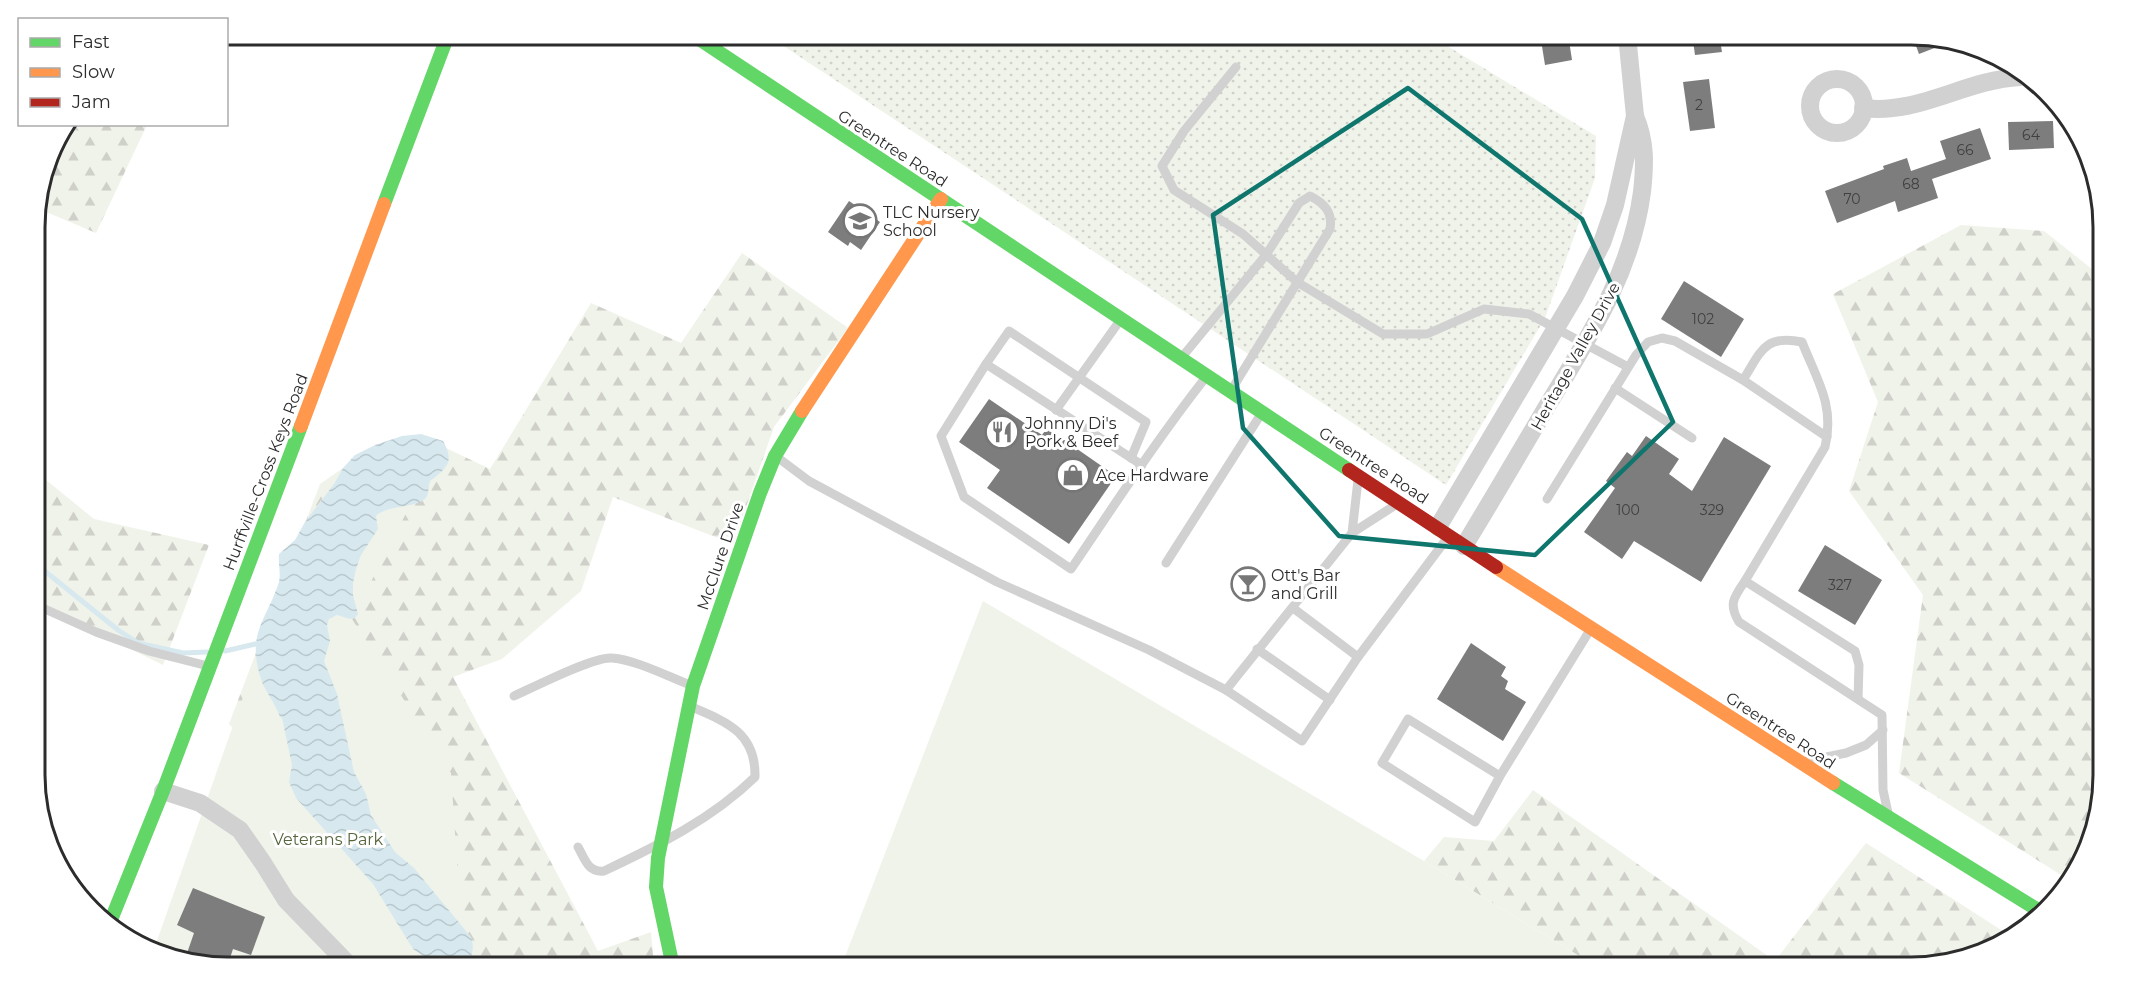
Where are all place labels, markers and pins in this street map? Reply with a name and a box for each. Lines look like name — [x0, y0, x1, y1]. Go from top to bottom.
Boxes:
school or university icon: TLC Nursery School — [842, 203, 878, 239]
place label: TLC Nursery School — [883, 203, 980, 240]
restaurant icon: Johnny Di's Pork & Beef — [984, 414, 1020, 450]
place label: Johnny Di's Pork & Beef — [1024, 414, 1119, 451]
shop icon: Ace Hardware — [1055, 457, 1091, 493]
place label: Ace Hardware — [1096, 466, 1209, 485]
bar icon: Ott's Bar and Grill — [1230, 566, 1266, 602]
place label: Ott's Bar and Grill — [1271, 566, 1340, 603]

